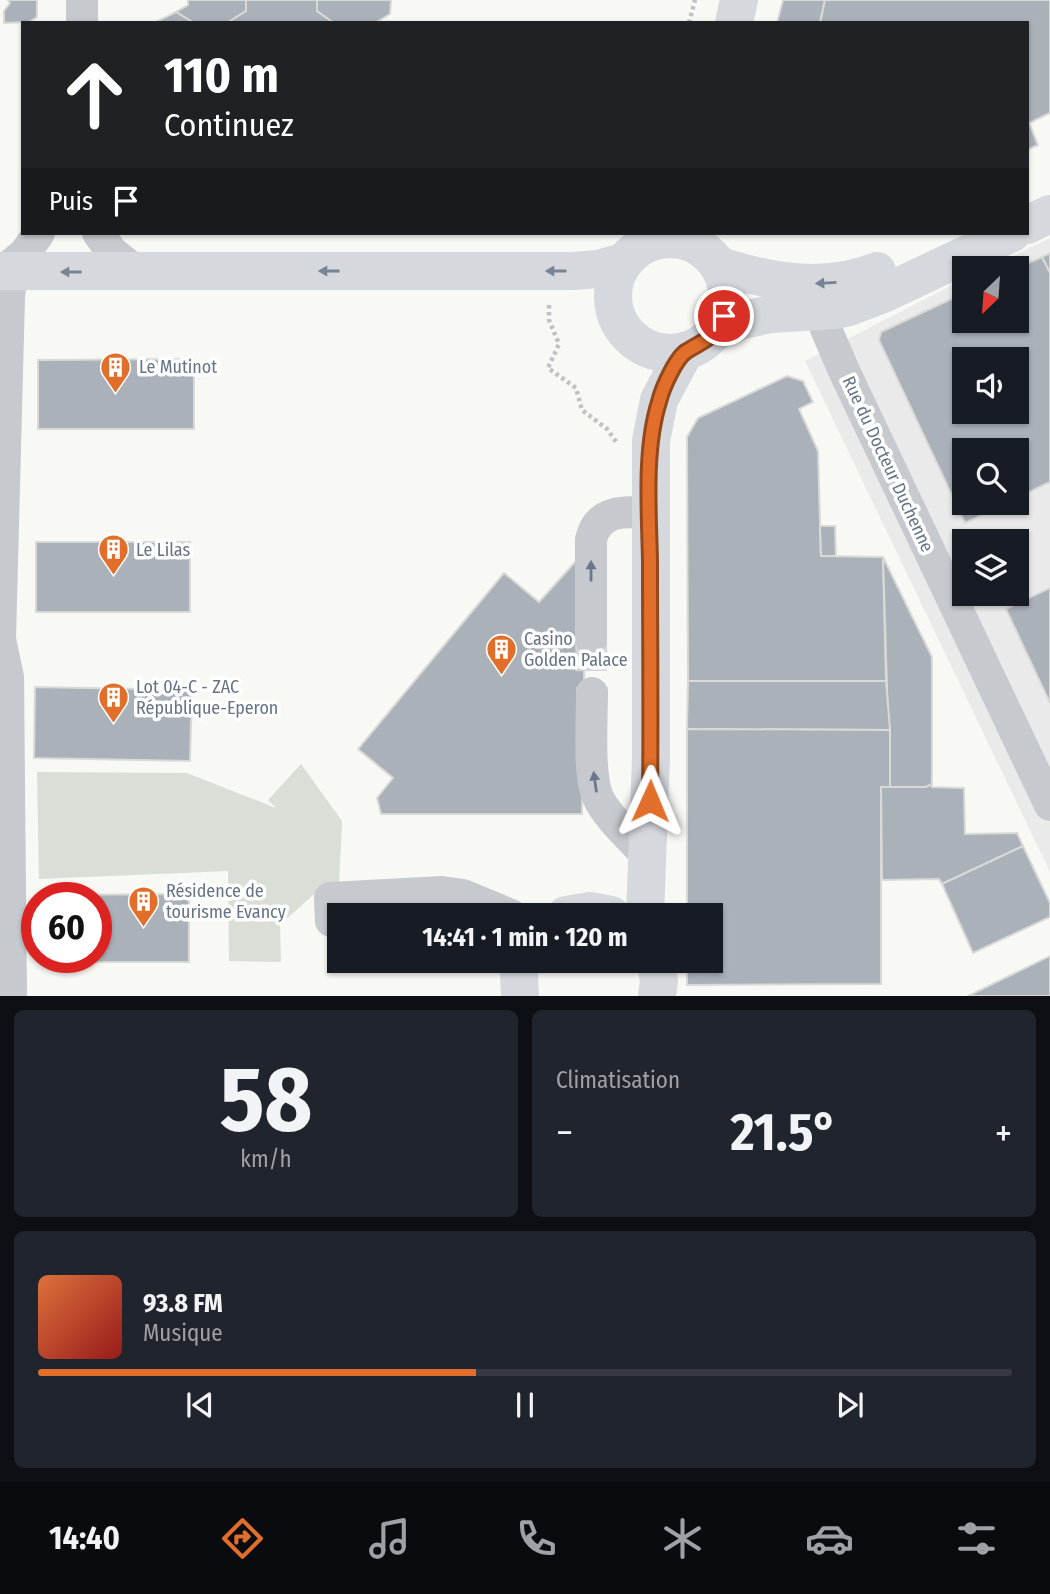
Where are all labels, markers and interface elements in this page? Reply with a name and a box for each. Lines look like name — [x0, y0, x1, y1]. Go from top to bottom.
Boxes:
text: 110 m — [164, 46, 279, 105]
icon: ahead — [49, 49, 140, 140]
text: Continuez — [164, 106, 294, 144]
icon: arrive — [107, 182, 145, 220]
text: Puis — [49, 186, 93, 217]
north arrow — [952, 256, 1029, 332]
map controls — [952, 256, 1029, 606]
one-way arrow — [317, 265, 339, 277]
one-way arrow — [545, 265, 567, 277]
one-way arrow — [60, 266, 82, 278]
one-way arrow — [815, 278, 837, 289]
pin — [694, 286, 754, 346]
icon: arrive — [705, 297, 743, 335]
button: sound — [952, 347, 1029, 424]
building icon: Le Mutinot — [99, 350, 133, 394]
place label: Le Mutinot — [139, 356, 217, 378]
street label: Rue du Docteur Duchenne — [838, 373, 938, 556]
button: search — [952, 438, 1029, 515]
button: layers — [952, 529, 1029, 606]
building icon: Le Lilas — [96, 533, 130, 577]
place label: Le Lilas — [136, 539, 191, 561]
one-way arrow — [585, 559, 597, 581]
place label: Casino Golden Palace — [524, 628, 628, 671]
building icon: Casino Golden Palace — [484, 632, 518, 676]
place label: Lot 04-C - ZAC République-Eperon — [136, 676, 278, 719]
building icon: Lot 04-C - ZAC République-Eperon — [96, 680, 130, 724]
position arrow — [613, 764, 687, 838]
one-way arrow — [589, 771, 600, 793]
place label: Résidence de tourisme Evancy — [166, 880, 286, 923]
speed limit sign: 60 — [21, 882, 112, 973]
building icon: Résidence de tourisme Evancy — [126, 884, 160, 928]
text: 14:41 · 1 min · 120 m — [422, 922, 628, 953]
text: 58 — [220, 1045, 312, 1154]
text: Climatisation — [556, 1066, 680, 1094]
text: 21.5° — [730, 1101, 837, 1164]
text: − — [556, 1110, 573, 1156]
text: + — [995, 1110, 1012, 1156]
text: km/h — [240, 1145, 292, 1173]
text: 93.8 FM — [143, 1288, 223, 1319]
text: Musique — [143, 1319, 223, 1347]
icon: previous — [181, 1386, 219, 1424]
icon: pause — [506, 1386, 544, 1424]
icon: next — [831, 1386, 869, 1424]
icon: directions — [218, 1514, 267, 1563]
icon: music — [365, 1514, 414, 1563]
icon: phone — [512, 1514, 561, 1563]
icon: climate — [658, 1514, 707, 1563]
icon: car — [805, 1514, 854, 1563]
icon: filters — [952, 1514, 1001, 1563]
text: 14:40 — [49, 1519, 120, 1557]

